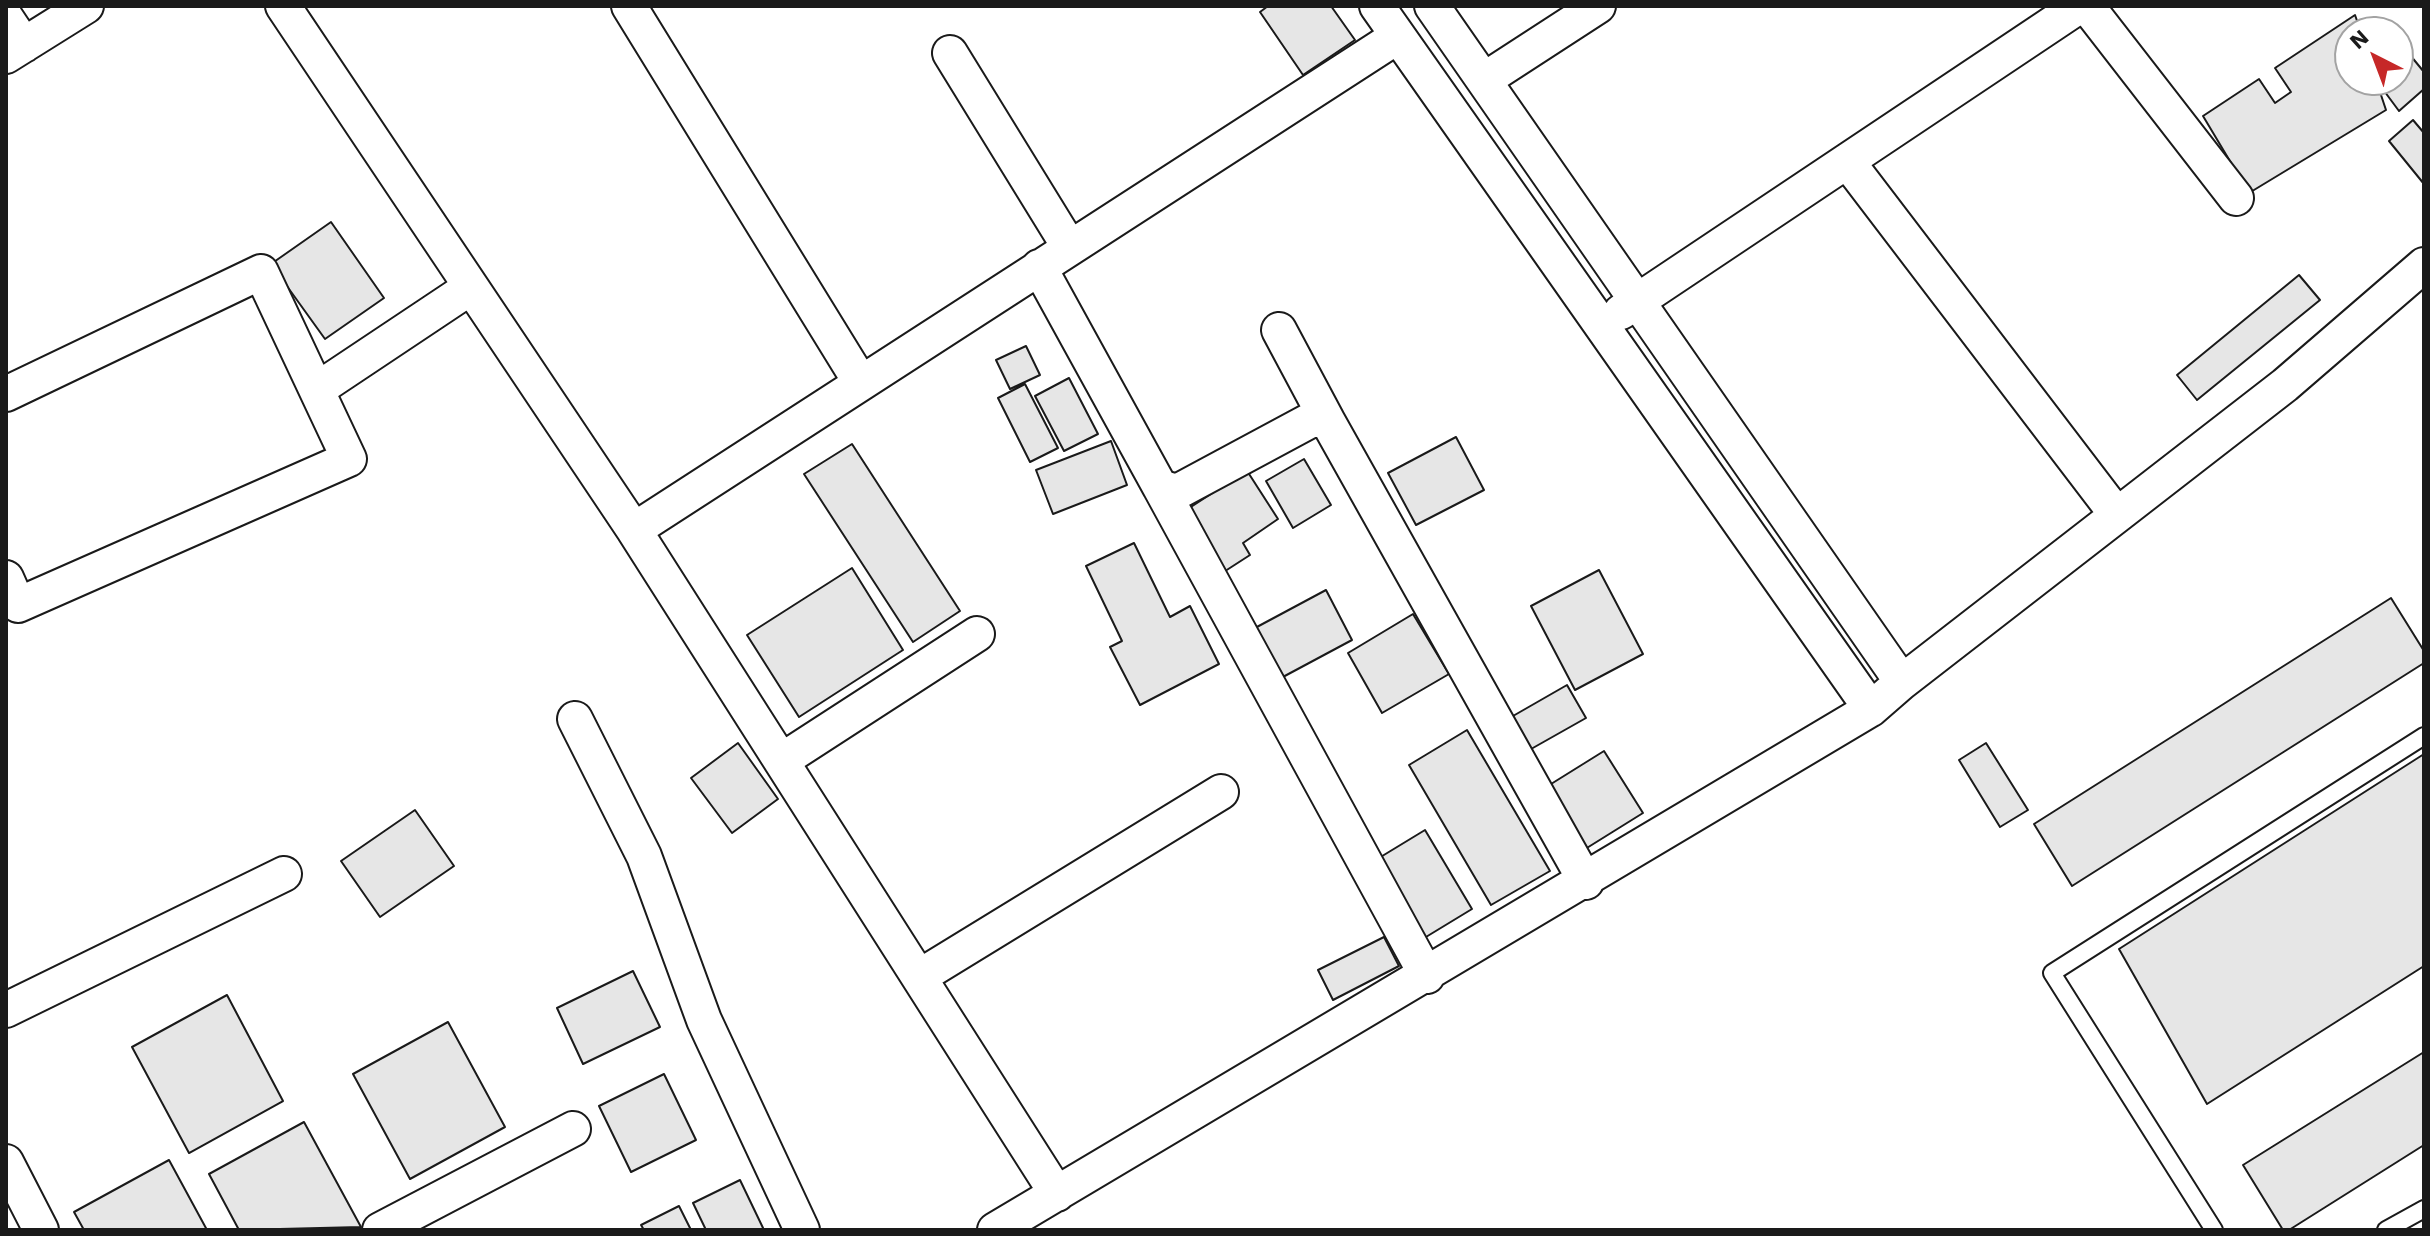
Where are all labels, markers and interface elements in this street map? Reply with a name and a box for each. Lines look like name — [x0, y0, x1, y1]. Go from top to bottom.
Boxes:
north arrow — [2334, 16, 2414, 96]
text: N — [2345, 25, 2373, 54]

